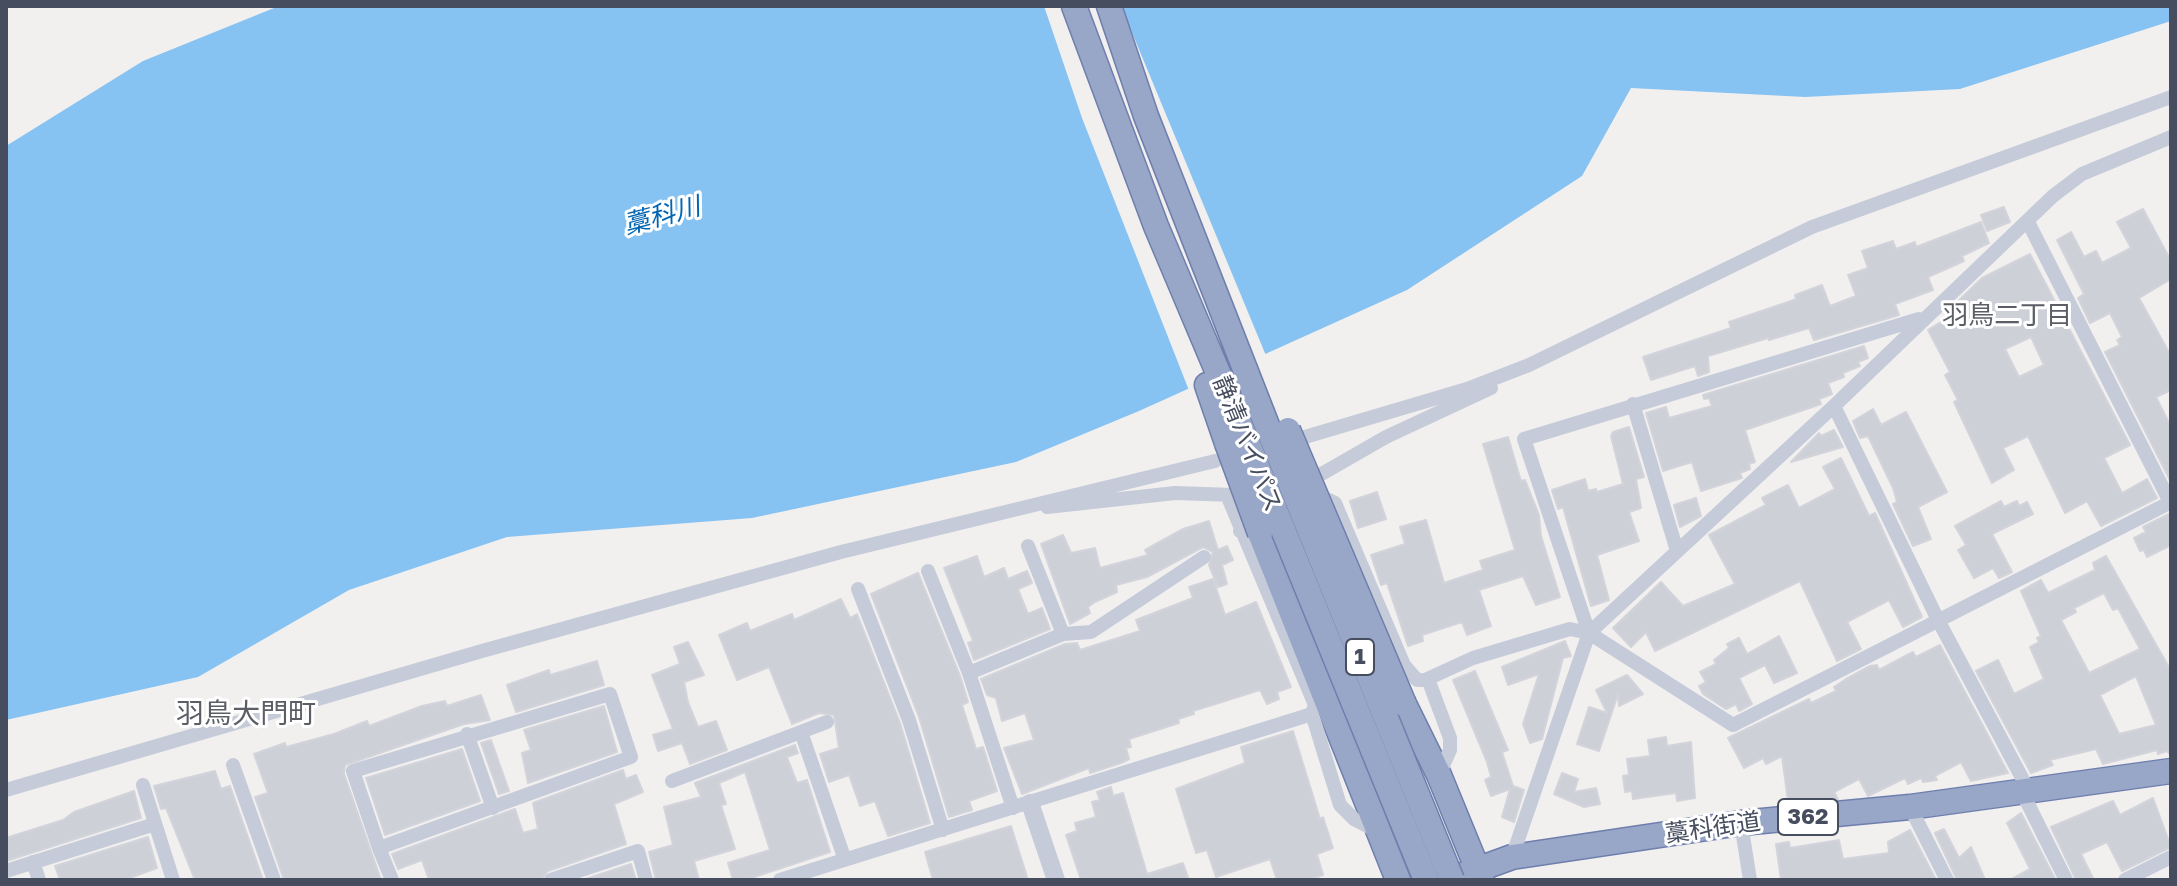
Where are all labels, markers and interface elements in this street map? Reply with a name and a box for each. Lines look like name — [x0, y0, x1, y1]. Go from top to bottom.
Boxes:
water label: 藁科川 — [620, 191, 704, 241]
district label: 羽鳥二丁目 — [1942, 300, 2072, 332]
street label: 静清バイパス — [1207, 372, 1287, 516]
road number: 1 — [1346, 639, 1374, 675]
district label: 羽鳥大門町 — [176, 697, 316, 731]
road number: 362 — [1778, 799, 1838, 835]
street label: 藁科街道 — [1663, 807, 1763, 849]

